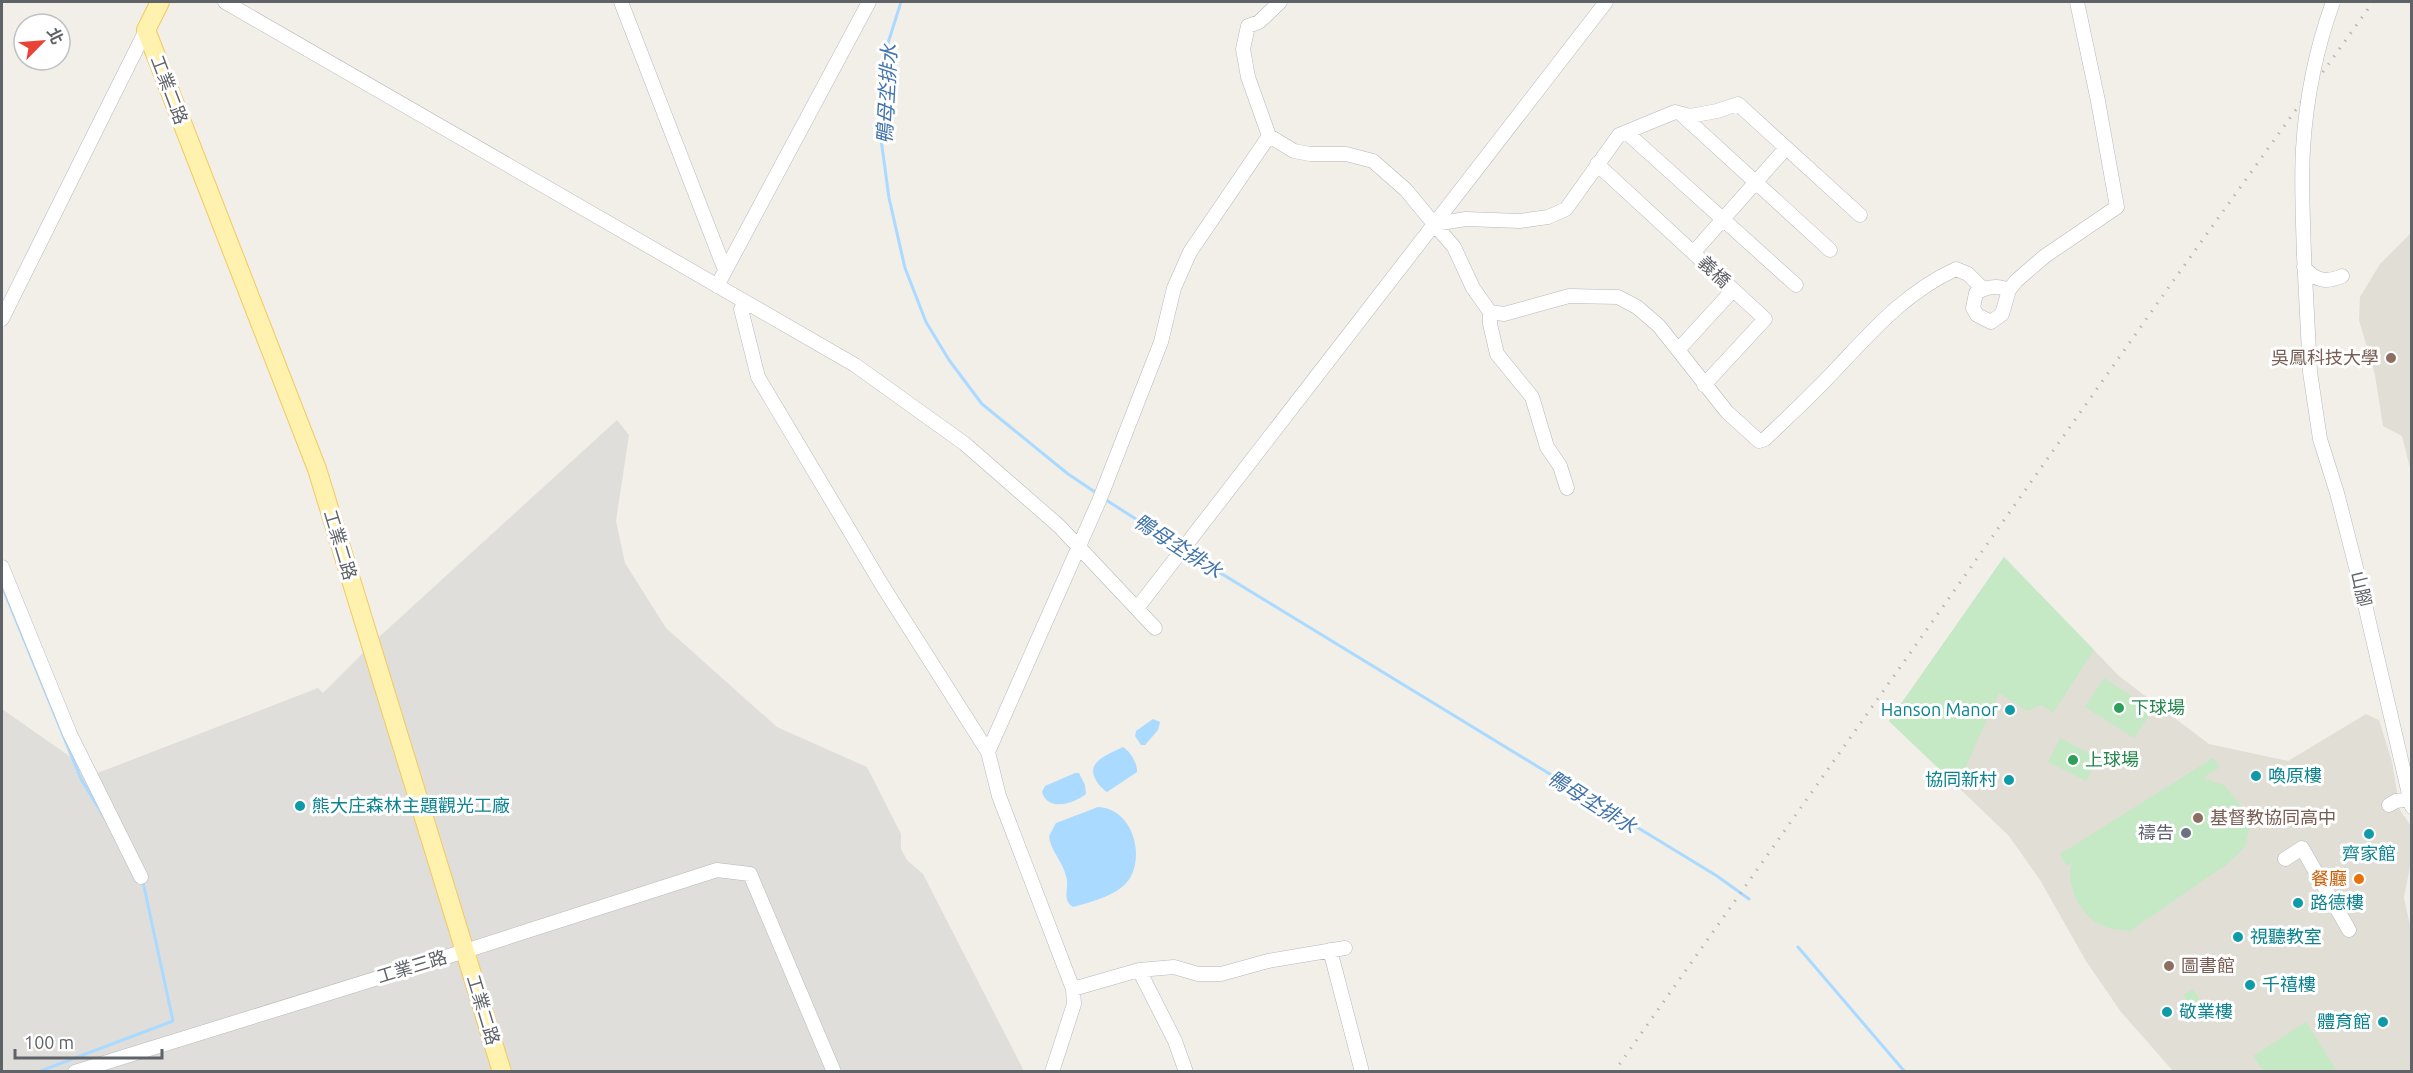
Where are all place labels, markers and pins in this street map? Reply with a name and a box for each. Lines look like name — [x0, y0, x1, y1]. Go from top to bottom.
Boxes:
place label: 吳鳳科技大學 — [2271, 347, 2379, 367]
marker: 吳鳳科技大學 — [2384, 351, 2398, 365]
place label: 下球場 — [2131, 697, 2185, 717]
place label: Hanson Manor — [1881, 699, 1998, 719]
marker: 下球場 — [2112, 701, 2126, 715]
marker: Hanson Manor — [2003, 703, 2017, 717]
place label: 上球場 — [2085, 749, 2139, 769]
marker: 上球場 — [2066, 753, 2080, 767]
place label: 喚原樓 — [2268, 765, 2322, 785]
place label: 協同新村 — [1925, 769, 1997, 789]
marker: 喚原樓 — [2249, 769, 2263, 783]
marker: 協同新村 — [2002, 773, 2016, 787]
place label: 熊大庄森林主題觀光工廠 — [312, 795, 510, 815]
marker: 熊大庄森林主題觀光工廠 — [293, 799, 307, 813]
place label: 基督教協同高中 — [2210, 807, 2336, 827]
marker: 基督教協同高中 — [2191, 811, 2205, 825]
place label: 禱告 — [2138, 822, 2174, 842]
marker: 禱告 — [2179, 826, 2193, 840]
marker: 齊家館 — [2362, 827, 2376, 841]
place label: 齊家館 — [2342, 843, 2396, 863]
place label: 餐廳 — [2311, 868, 2347, 888]
marker: 餐廳 — [2352, 872, 2366, 886]
place label: 路德樓 — [2310, 892, 2364, 912]
marker: 路德樓 — [2291, 896, 2305, 910]
place label: 視聽教室 — [2250, 926, 2322, 946]
marker: 視聽教室 — [2231, 930, 2245, 944]
place label: 圖書館 — [2181, 955, 2235, 975]
marker: 圖書館 — [2162, 959, 2176, 973]
place label: 千禧樓 — [2262, 974, 2316, 994]
marker: 千禧樓 — [2243, 978, 2257, 992]
place label: 敬業樓 — [2179, 1001, 2233, 1021]
marker: 敬業樓 — [2160, 1005, 2174, 1019]
place label: 體育館 — [2317, 1011, 2371, 1031]
marker: 體育館 — [2376, 1015, 2390, 1029]

